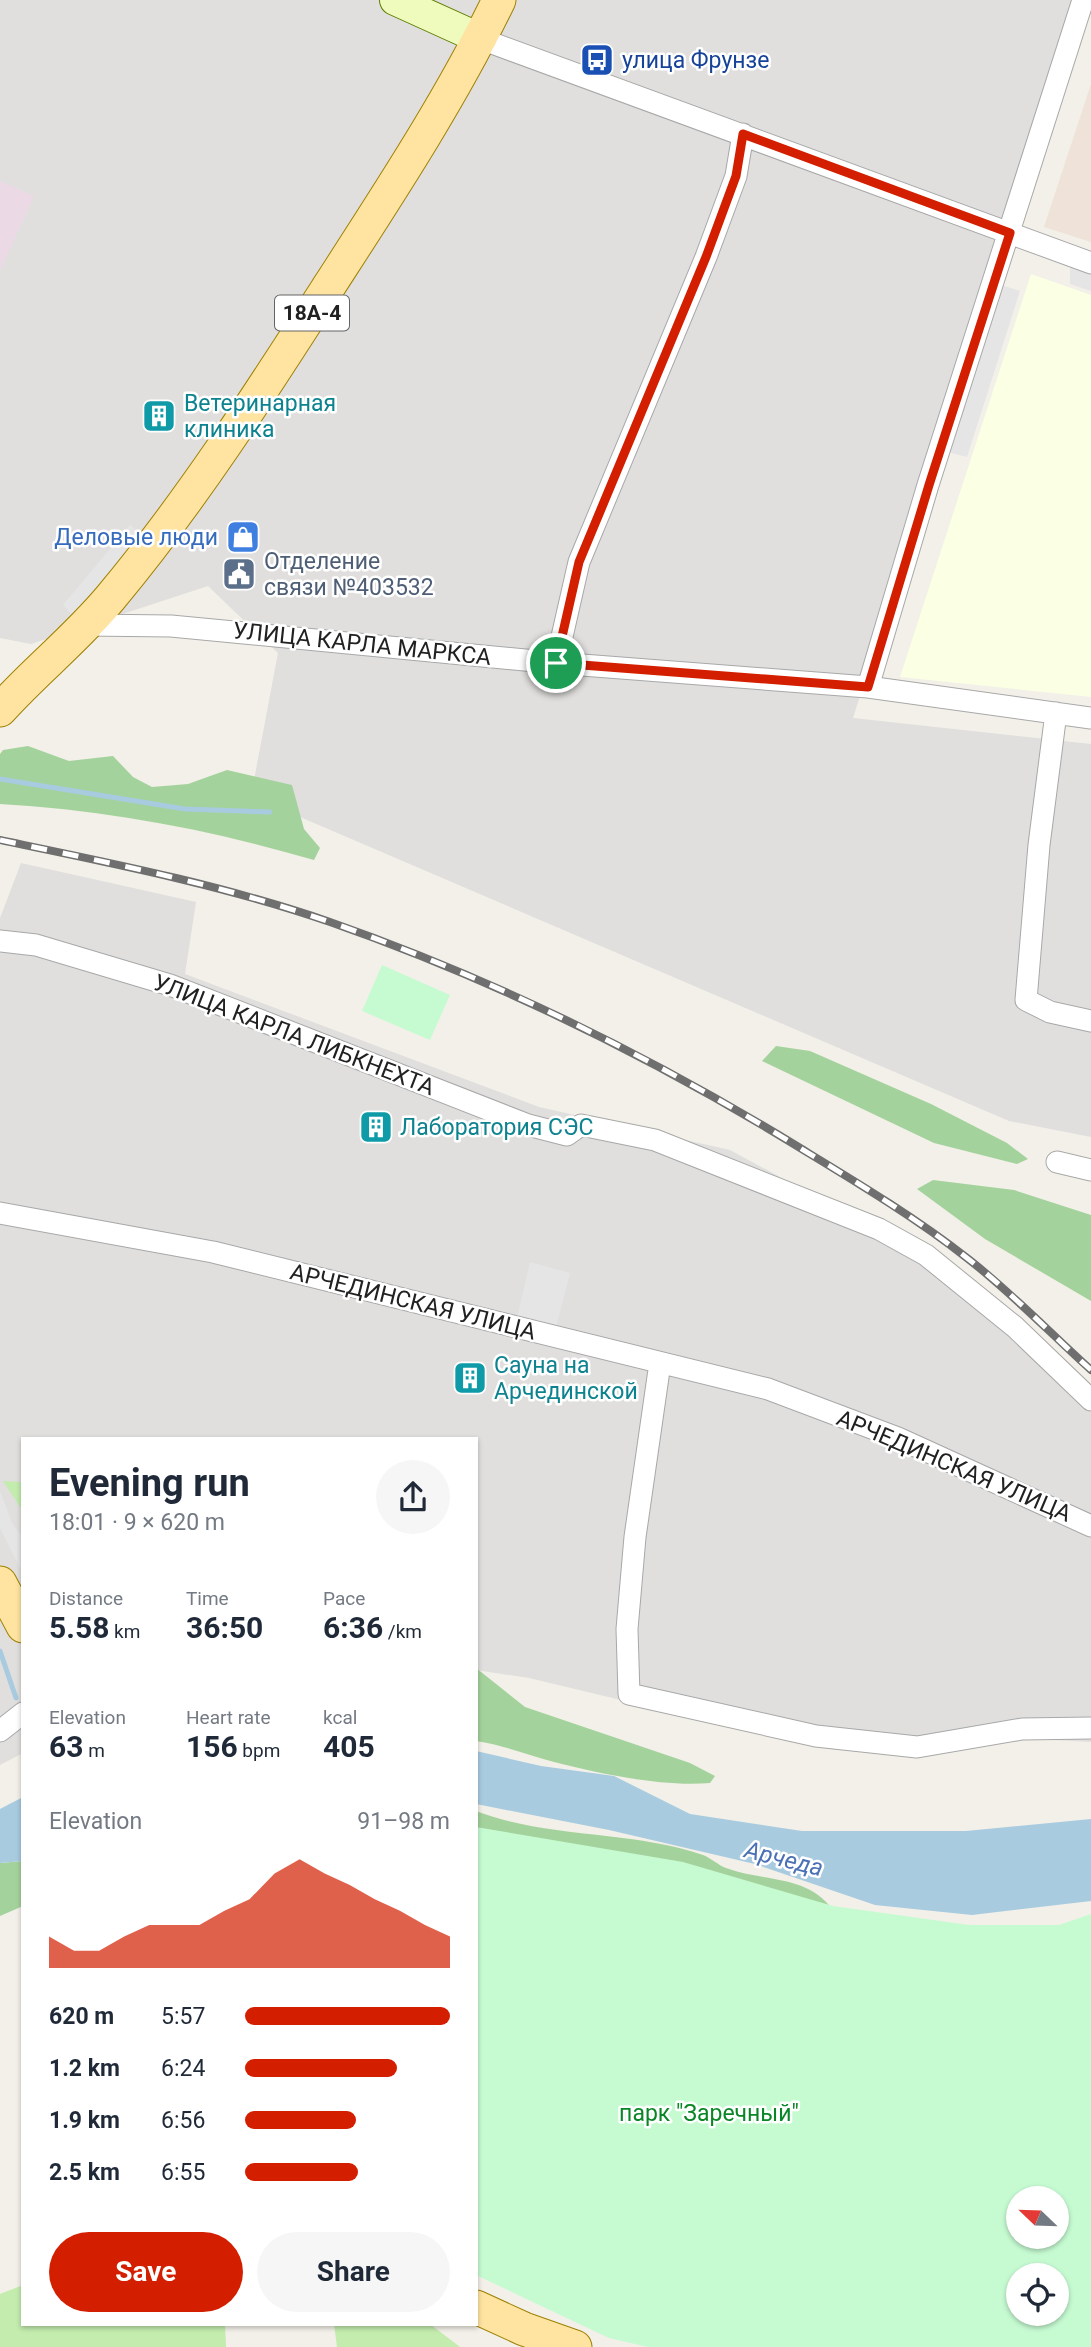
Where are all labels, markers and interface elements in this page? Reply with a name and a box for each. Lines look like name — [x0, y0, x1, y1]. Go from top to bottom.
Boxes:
bus stop icon: улица Фрунзе — [578, 41, 616, 79]
place label: улица Фрунзе — [622, 47, 769, 74]
road number: 18А-4 — [275, 296, 349, 330]
place label: Ветеринарная клиника — [184, 390, 336, 443]
building icon: Ветеринарная клиника — [140, 397, 178, 435]
shop icon: Деловые люди — [224, 518, 262, 556]
place label: Деловые люди — [54, 524, 218, 551]
place label: Отделение связи №403532 — [264, 548, 434, 601]
public building icon: Отделение связи №403532 — [220, 555, 258, 593]
street label: УЛИЦА КАРЛА МАРКСА — [232, 617, 492, 671]
pin — [526, 633, 586, 693]
icon: arrive — [537, 644, 575, 682]
street label: УЛИЦА КАРЛА ЛИБКНЕХТА — [150, 969, 438, 1101]
building icon: Лаборатория СЭС — [357, 1108, 395, 1146]
place label: Лаборатория СЭС — [400, 1114, 594, 1141]
street label: АРЧЕДИНСКАЯ УЛИЦА — [287, 1258, 539, 1346]
place label: Сауна на Арчединской — [494, 1352, 638, 1405]
building icon: Сауна на Арчединской — [451, 1359, 489, 1397]
street label: АРЧЕДИНСКАЯ УЛИЦА — [833, 1404, 1075, 1528]
button: share — [376, 1460, 450, 1534]
text: Evening run — [49, 1461, 250, 1505]
text: 18:01 · 9 × 620 m — [49, 1509, 225, 1536]
text: Distance — [49, 1587, 123, 1610]
text: Time — [186, 1587, 229, 1610]
text: Pace — [323, 1587, 365, 1610]
text: 5.58 — [49, 1610, 109, 1645]
text: 36:50 — [186, 1610, 263, 1645]
text: 6:36 — [323, 1610, 383, 1645]
text: km — [109, 1620, 140, 1643]
text: /km — [383, 1620, 422, 1643]
text: Elevation — [49, 1706, 126, 1729]
text: Heart rate — [186, 1706, 271, 1729]
text: kcal — [323, 1706, 357, 1729]
text: 63 — [49, 1729, 83, 1764]
text: 156 — [186, 1729, 238, 1764]
text: 405 — [323, 1729, 375, 1764]
text: m — [83, 1739, 105, 1762]
text: bpm — [238, 1739, 280, 1762]
text: Elevation — [49, 1808, 142, 1835]
text: 91–98 m — [357, 1808, 450, 1835]
water label: Арчеда — [741, 1835, 826, 1882]
text: 620 m — [49, 2003, 114, 2030]
text: 5:57 — [161, 2003, 205, 2030]
text: 1.2 km — [49, 2055, 120, 2082]
text: 6:24 — [161, 2055, 205, 2082]
park label: парк "Заречный" — [619, 2100, 799, 2127]
text: 1.9 km — [49, 2107, 120, 2134]
text: 6:56 — [161, 2107, 205, 2134]
text: 2.5 km — [49, 2159, 120, 2186]
text: 6:55 — [161, 2159, 205, 2186]
north arrow — [1006, 2186, 1069, 2249]
map controls — [1006, 2186, 1069, 2326]
button: Save — [49, 2232, 243, 2312]
button: Share — [257, 2232, 450, 2312]
button: locate — [1006, 2263, 1069, 2326]

